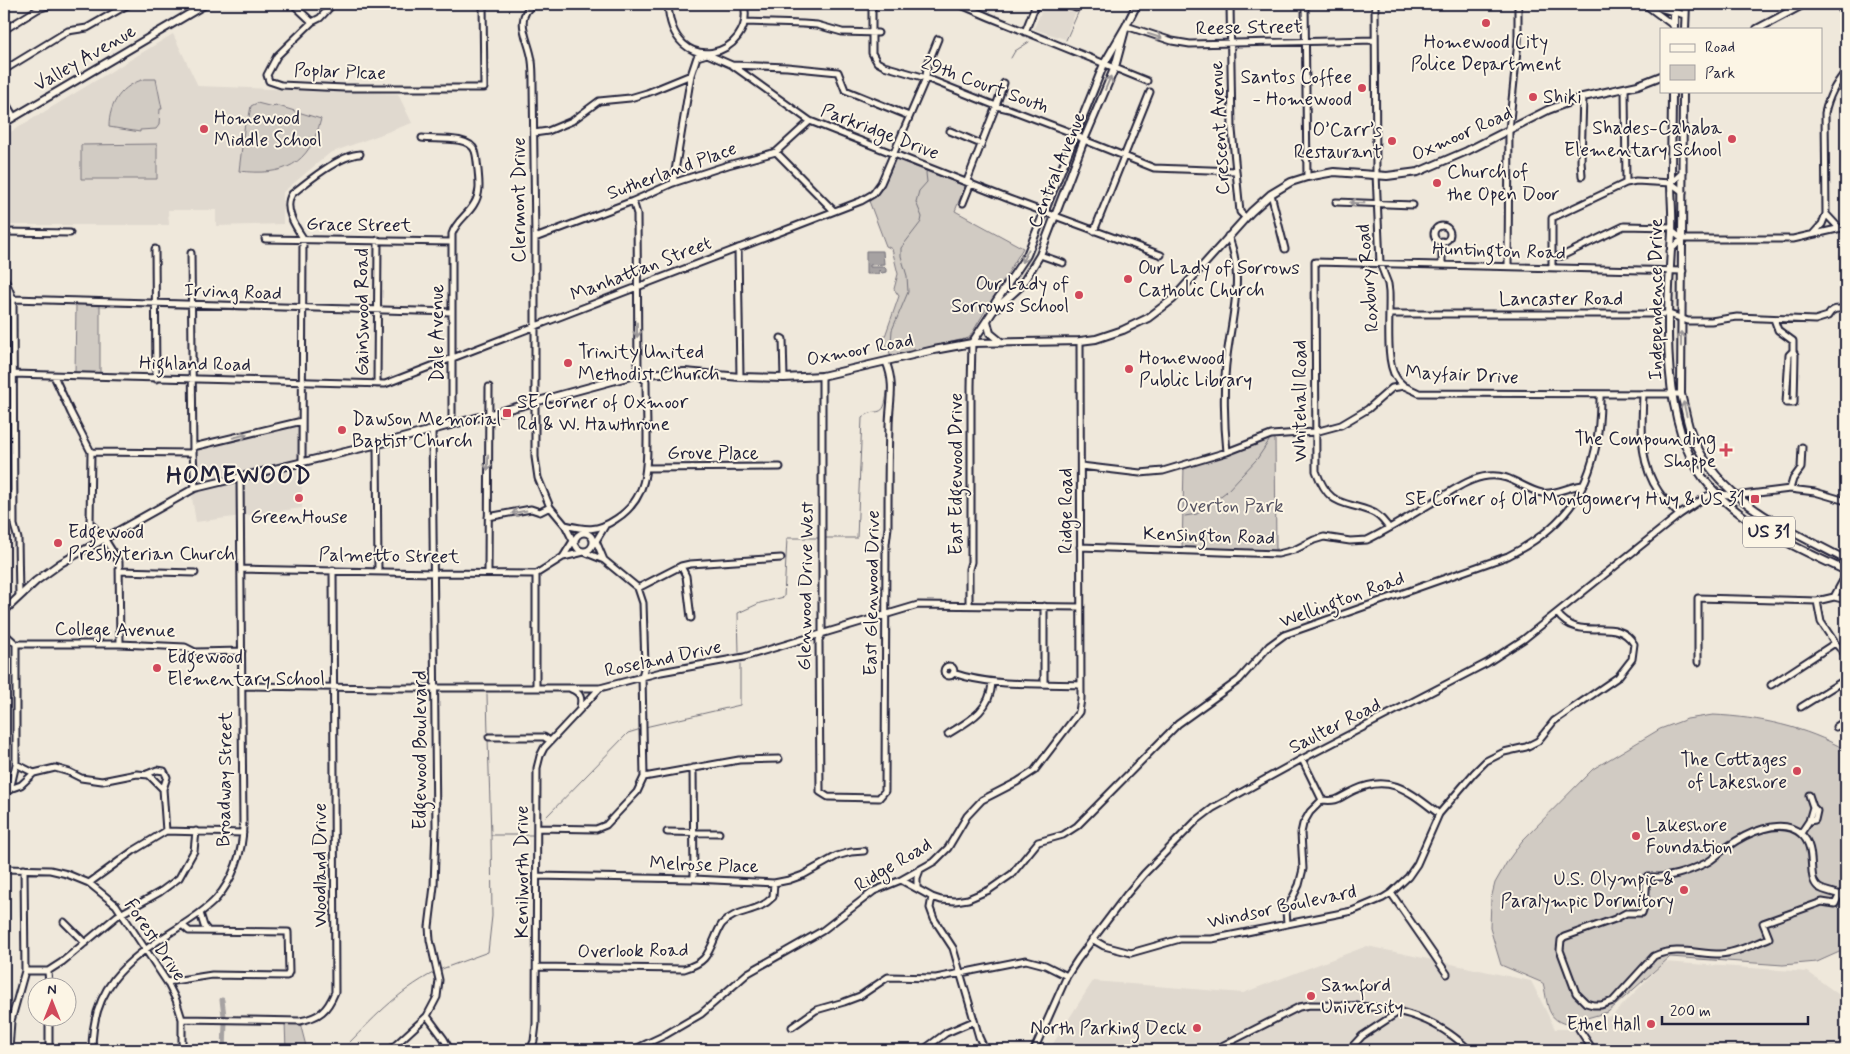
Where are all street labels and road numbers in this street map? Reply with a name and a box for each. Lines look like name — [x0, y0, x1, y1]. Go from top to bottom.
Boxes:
street label: Reese Street — [1195, 15, 1303, 41]
street label: Valley Avenue — [29, 19, 141, 98]
street label: 29th Court South — [918, 50, 1052, 120]
street label: Poplar Plcae — [293, 58, 387, 86]
street label: Crescent Avenue — [1204, 60, 1236, 196]
street label: Parkridge Drive — [817, 98, 943, 168]
street label: Oxmoor Road — [1408, 101, 1516, 167]
street label: Central Avenue — [1022, 108, 1092, 232]
street label: Sutherland Place — [604, 136, 740, 206]
street label: Clermont Drive — [507, 137, 532, 263]
street label: Grace Street — [306, 212, 412, 238]
street label: Independence Drive — [1644, 218, 1669, 380]
street label: Roxbury Road — [1351, 223, 1385, 333]
street label: Manhattan Street — [567, 231, 715, 307]
street label: Huntington Road — [1432, 236, 1566, 269]
street label: Gainswood Road — [350, 248, 375, 376]
street label: Irving Road — [184, 278, 282, 307]
street label: Dale Avenue — [425, 284, 450, 382]
street label: Lancaster Road — [1499, 287, 1623, 312]
street label: Oxmoor Road — [805, 327, 915, 373]
street label: Whitehall Road — [1288, 340, 1313, 462]
street label: Highland Road — [139, 351, 251, 380]
street label: Mayfair Drive — [1405, 360, 1519, 390]
street label: East Edgewood Drive — [944, 393, 972, 555]
street label: Grove Place — [667, 441, 759, 466]
street label: Ridge Road — [1054, 468, 1081, 554]
street label: Glenwood Drive West — [792, 501, 820, 671]
street label: East Glenwood Drive — [858, 510, 886, 676]
road number: US 31 — [1743, 516, 1795, 548]
street label: Kensington Road — [1142, 521, 1276, 554]
street label: Palmetto Street — [318, 542, 460, 570]
street label: Wellington Road — [1276, 566, 1409, 637]
street label: College Avenue — [54, 616, 176, 645]
street label: Roseland Drive — [602, 634, 724, 684]
street label: Edgewood Boulevard — [408, 670, 436, 830]
street label: Saulter Road — [1285, 692, 1385, 760]
street label: Broadway Street — [211, 711, 239, 847]
street label: Woodland Drive — [308, 803, 333, 927]
street label: Kenilworth Drive — [510, 806, 535, 938]
street label: Ridge Road — [850, 832, 937, 900]
street label: Melrose Place — [649, 851, 759, 879]
street label: Windsor Boulevard — [1205, 879, 1359, 935]
street label: Forest Drive — [118, 894, 192, 986]
street label: Overlook Road — [577, 938, 689, 964]

